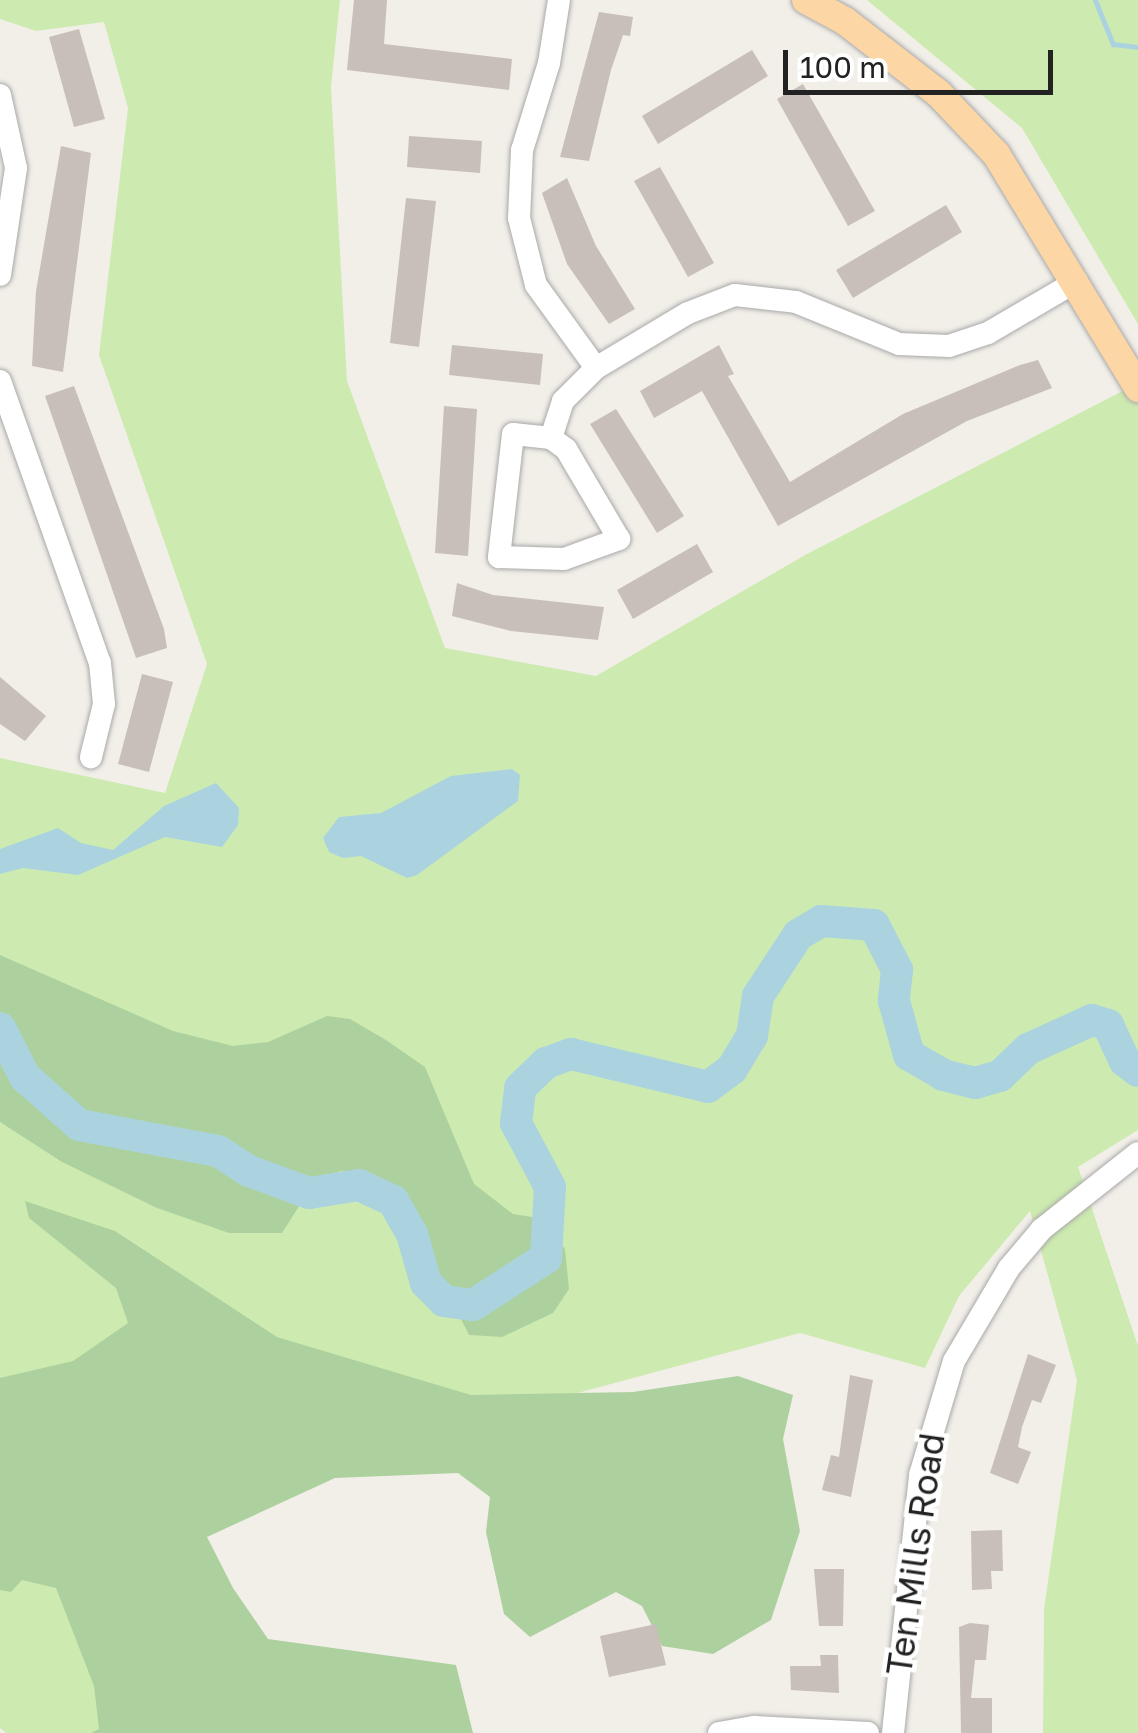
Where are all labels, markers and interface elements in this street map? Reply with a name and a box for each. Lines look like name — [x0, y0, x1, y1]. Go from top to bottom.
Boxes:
scale bar — [788, 30, 1058, 92]
text: 100 m — [800, 49, 886, 85]
street label: Ten Mills Road — [877, 1430, 953, 1678]

